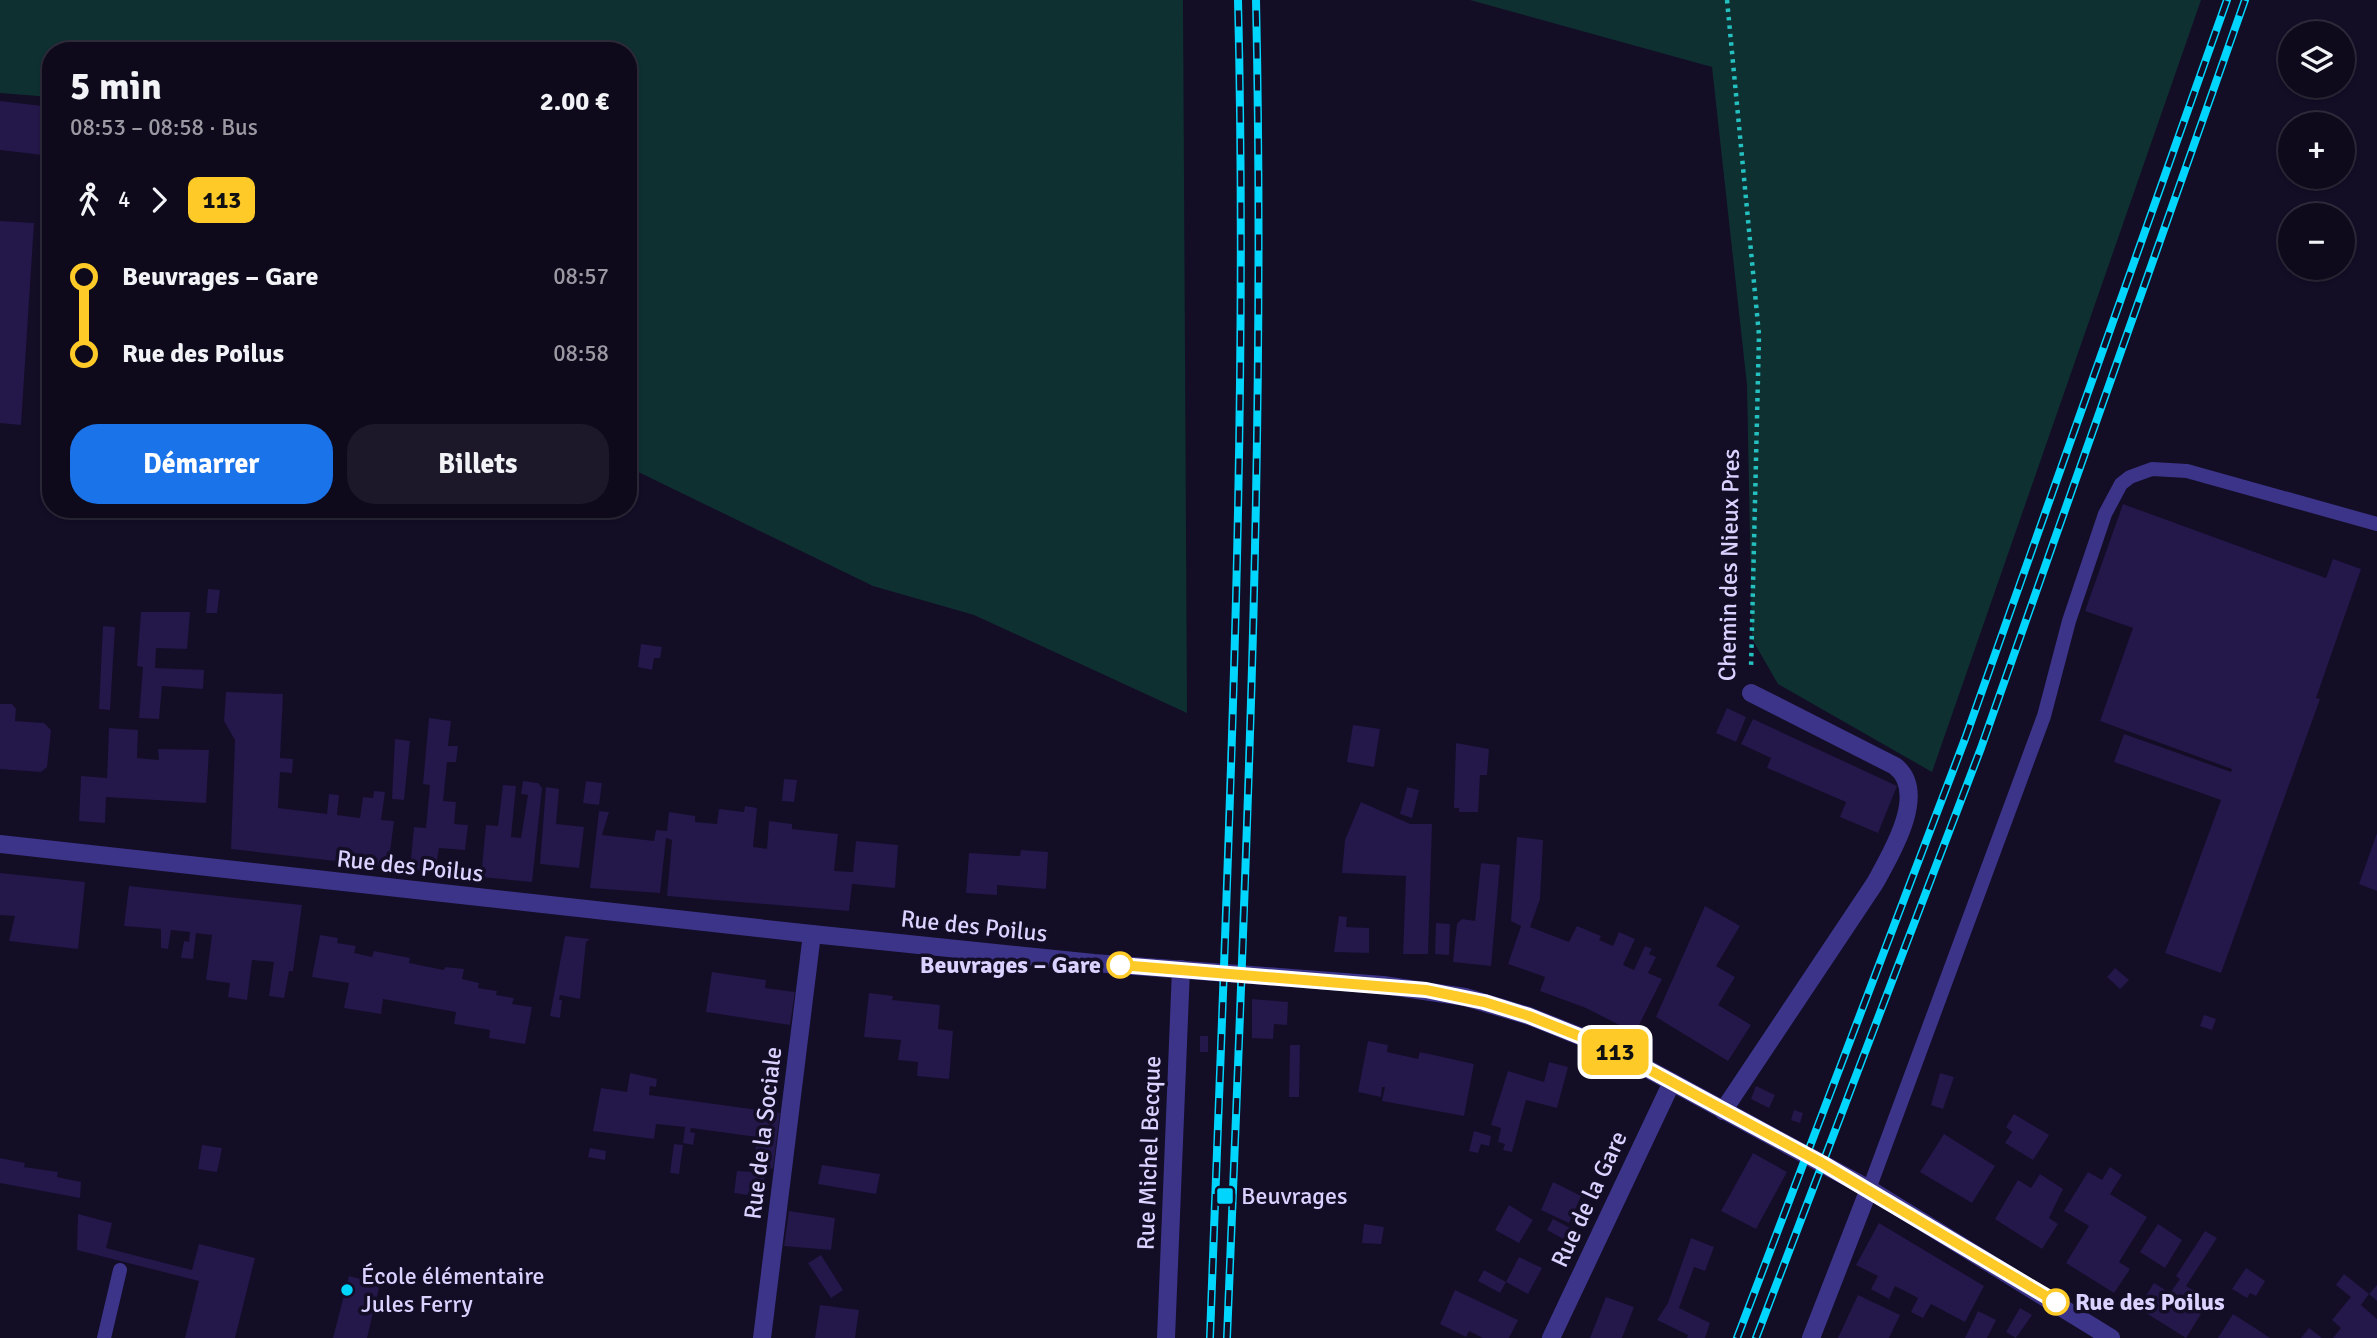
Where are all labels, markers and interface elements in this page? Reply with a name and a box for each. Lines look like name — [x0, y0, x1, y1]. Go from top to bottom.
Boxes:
map controls — [2278, 21, 2355, 280]
button: layers — [2278, 21, 2355, 98]
text: 5 min — [70, 63, 162, 110]
text: 2.00 € — [540, 86, 609, 118]
button: + — [2278, 112, 2355, 189]
text: 08:53 – 08:58 · Bus — [70, 113, 258, 142]
icon: walk — [70, 181, 108, 219]
icon: forward — [140, 181, 178, 219]
text: 4 — [118, 185, 130, 214]
text: 113 — [202, 185, 241, 215]
button: − — [2278, 203, 2355, 280]
text: Beuvrages – Gare — [122, 261, 318, 293]
text: 08:57 — [553, 262, 609, 291]
text: Rue des Poilus — [122, 338, 284, 370]
text: 08:58 — [553, 339, 609, 368]
button: Démarrer — [70, 424, 333, 504]
button: Billets — [347, 424, 609, 504]
street label: Chemin des Nieux Pres — [1712, 449, 1746, 681]
street label: Rue des Poilus — [335, 843, 485, 889]
street label: Rue des Poilus — [899, 903, 1049, 949]
place label: Beuvrages – Gare — [920, 950, 1101, 980]
marker: Beuvrages – Gare — [1107, 952, 1133, 978]
line badge: 113 — [1575, 1029, 1655, 1075]
text: 113 — [1596, 1037, 1634, 1067]
street label: Rue de la Sociale — [738, 1045, 788, 1221]
street label: Rue Michel Becque — [1131, 1055, 1167, 1251]
street label: Rue de la Gare — [1544, 1126, 1634, 1272]
place label: Beuvrages — [1241, 1181, 1348, 1211]
marker: Beuvrages — [1215, 1186, 1235, 1206]
place label: École élémentaire Jules Ferry — [361, 1261, 545, 1319]
marker: École élémentaire Jules Ferry — [339, 1282, 355, 1298]
place label: Rue des Poilus — [2075, 1287, 2225, 1317]
marker: Rue des Poilus — [2043, 1289, 2069, 1315]

